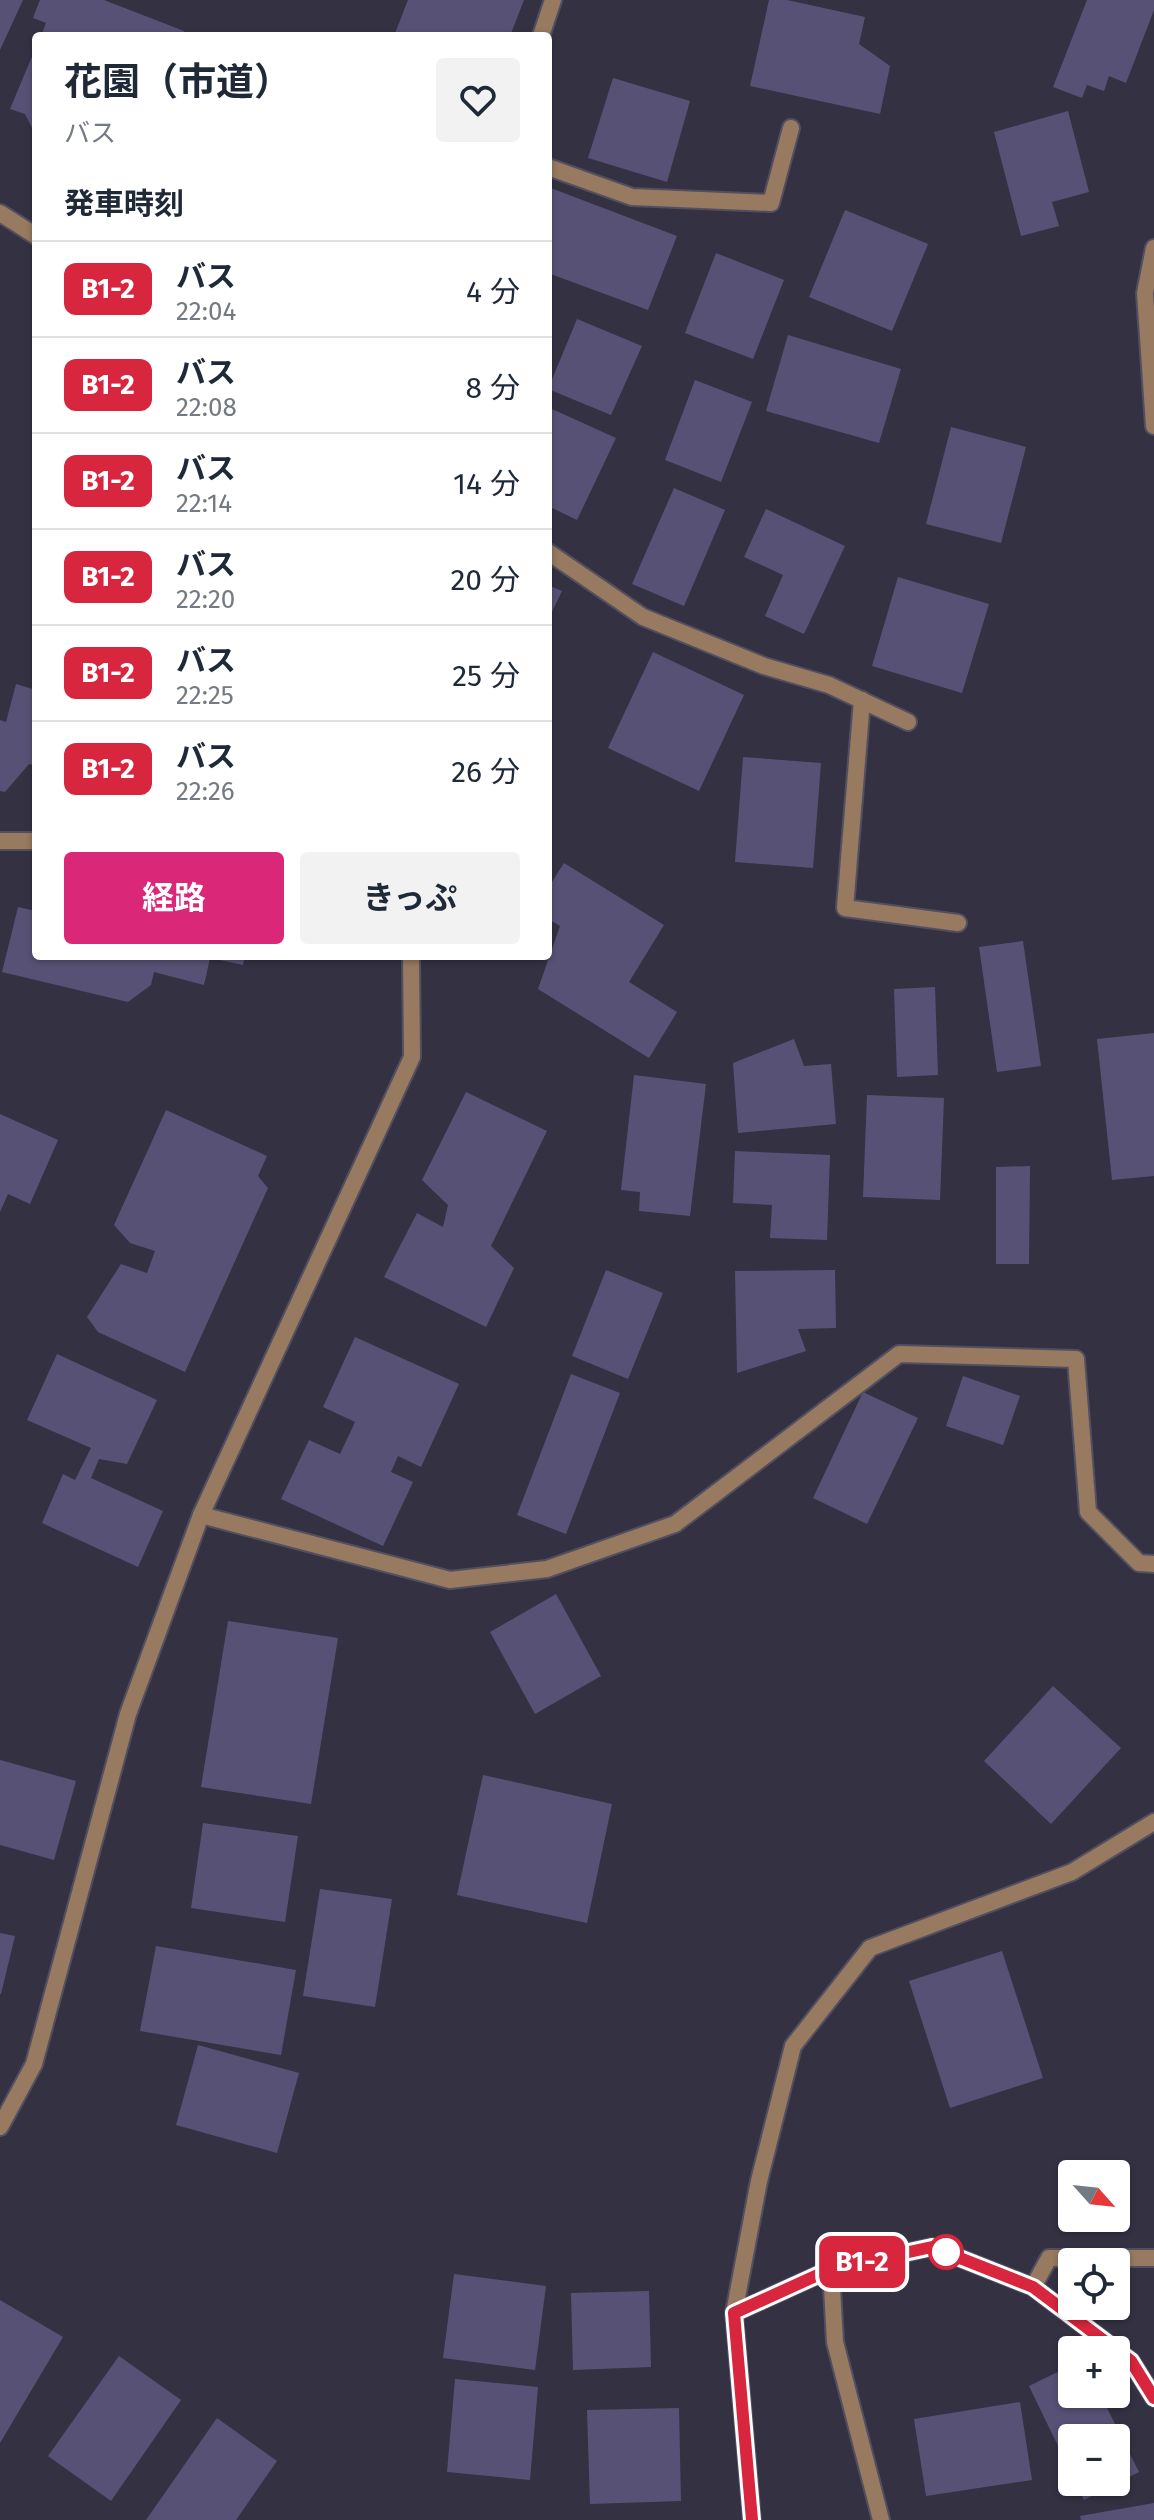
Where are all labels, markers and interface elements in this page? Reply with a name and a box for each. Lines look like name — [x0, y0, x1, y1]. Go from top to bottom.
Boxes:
button: heart — [436, 58, 520, 142]
text: 花園（市道） — [64, 59, 292, 105]
text: バス — [64, 118, 116, 149]
text: 発車時刻 — [64, 186, 184, 222]
text: バス — [176, 259, 236, 295]
text: B1-2 — [81, 272, 135, 305]
text: 4 分 — [466, 274, 520, 310]
text: 22:04 — [176, 296, 236, 327]
text: バス — [176, 355, 236, 391]
text: B1-2 — [81, 368, 135, 401]
text: 8 分 — [466, 370, 520, 406]
text: 22:08 — [176, 392, 237, 423]
text: バス — [176, 451, 236, 487]
text: B1-2 — [81, 464, 135, 497]
text: 14 分 — [453, 466, 520, 502]
text: 22:14 — [176, 488, 232, 519]
text: バス — [176, 547, 236, 583]
text: B1-2 — [81, 560, 135, 593]
text: 20 分 — [450, 562, 520, 598]
text: 22:20 — [176, 584, 235, 615]
text: バス — [176, 643, 236, 679]
text: B1-2 — [81, 656, 135, 689]
text: 25 分 — [452, 658, 520, 694]
text: 22:25 — [176, 680, 234, 711]
text: バス — [176, 739, 236, 775]
text: B1-2 — [81, 752, 135, 785]
text: 26 分 — [451, 754, 520, 790]
text: 22:26 — [176, 776, 235, 807]
button: 経路 — [64, 852, 284, 944]
button: きっぷ — [300, 852, 520, 944]
north arrow — [1058, 2160, 1130, 2232]
map controls — [1058, 2160, 1130, 2496]
unlabelled marker — [929, 2235, 963, 2269]
line badge: B1-2 — [806, 2236, 918, 2288]
text: B1-2 — [835, 2245, 889, 2278]
button: locate — [1058, 2248, 1130, 2320]
button: + — [1058, 2336, 1130, 2408]
button: − — [1058, 2424, 1130, 2496]

